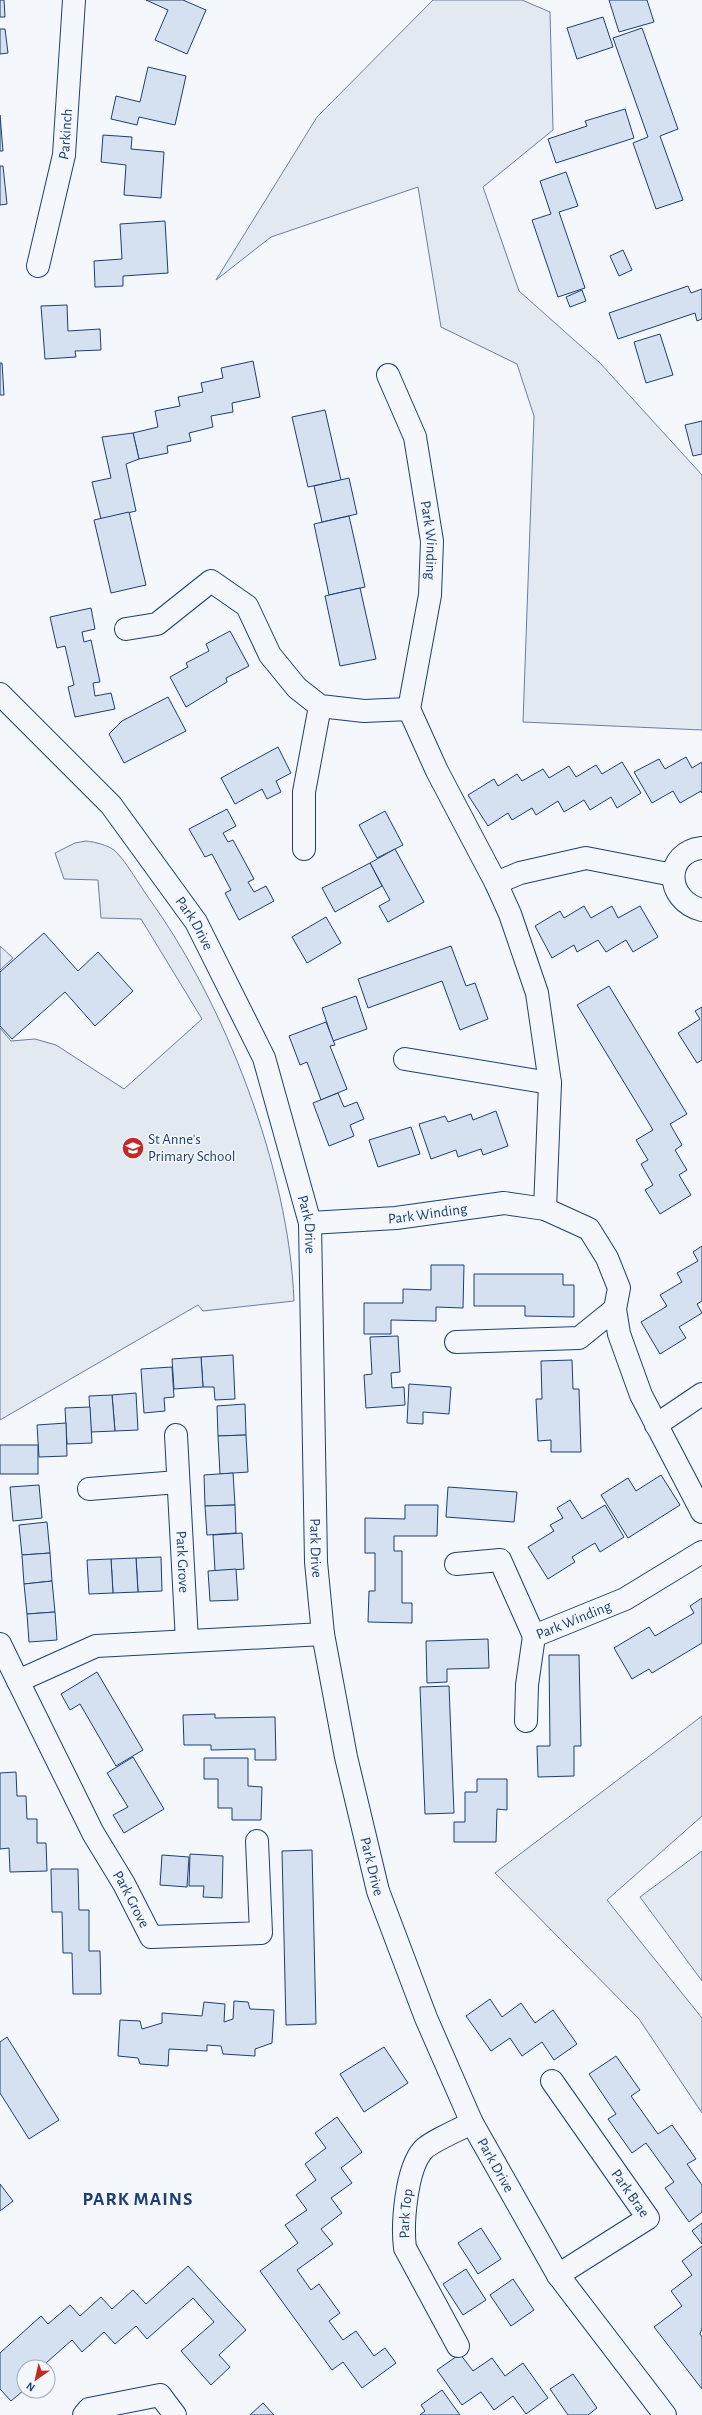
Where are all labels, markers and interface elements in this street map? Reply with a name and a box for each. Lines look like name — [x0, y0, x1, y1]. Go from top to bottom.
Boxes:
street label: Parkinch — [56, 108, 74, 161]
street label: Park Winding — [418, 499, 440, 581]
street label: Park Drive — [173, 894, 216, 952]
place label: St Anne's Primary School — [148, 1132, 236, 1164]
school or university icon: St Anne's Primary School — [120, 1135, 146, 1161]
street label: Park Drive — [295, 1193, 318, 1254]
street label: Park Winding — [388, 1201, 469, 1226]
street label: Park Drive — [308, 1518, 325, 1579]
street label: Park Grove — [174, 1530, 192, 1593]
street label: Park Winding — [534, 1598, 614, 1642]
street label: Park Drive — [358, 1836, 387, 1898]
street label: Park Grove — [110, 1868, 152, 1930]
street label: Park Drive — [475, 2135, 517, 2195]
street label: Park Brae — [609, 2166, 653, 2220]
street label: Park Top — [397, 2187, 415, 2239]
district label: PARK MAINS — [83, 2190, 193, 2209]
north arrow — [16, 2359, 56, 2399]
text: N — [24, 2380, 37, 2394]

